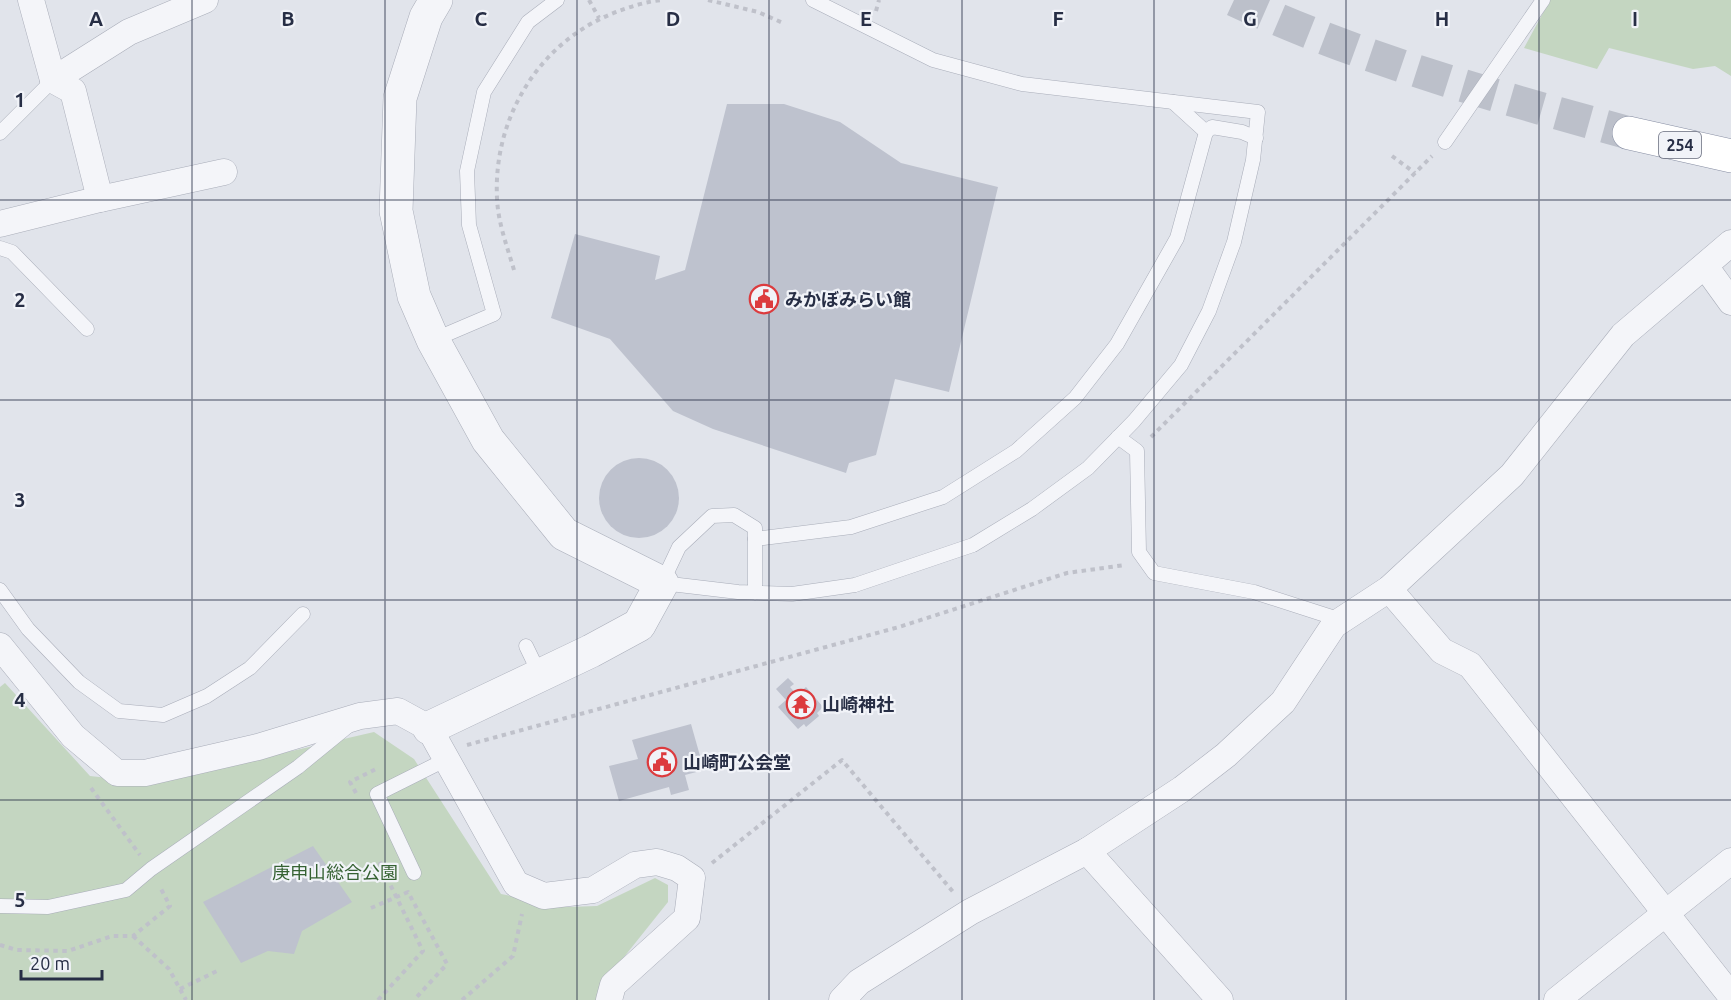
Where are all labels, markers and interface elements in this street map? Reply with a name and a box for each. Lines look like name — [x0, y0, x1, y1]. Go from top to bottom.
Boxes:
text: A — [89, 7, 103, 30]
text: B — [281, 7, 295, 30]
text: C — [475, 7, 488, 30]
text: D — [666, 7, 680, 30]
text: E — [860, 7, 872, 30]
text: F — [1052, 7, 1064, 30]
text: G — [1243, 7, 1257, 30]
text: H — [1435, 7, 1449, 30]
text: I — [1632, 7, 1638, 30]
text: 1 — [14, 88, 26, 111]
road number: 254 — [1659, 132, 1701, 158]
public building icon: みかぼみらい館 — [748, 283, 780, 315]
text: 2 — [14, 288, 26, 311]
place label: みかぼみらい館 — [785, 289, 911, 309]
text: 3 — [14, 488, 26, 511]
text: 4 — [14, 688, 26, 711]
temple icon: 山崎神社 — [785, 688, 817, 720]
place label: 山崎神社 — [822, 694, 894, 714]
public building icon: 山崎町公会堂 — [646, 746, 678, 778]
place label: 山崎町公会堂 — [683, 752, 791, 772]
park label: 庚申山総合公園 — [272, 862, 398, 882]
text: 5 — [14, 888, 26, 911]
scale bar — [21, 943, 102, 981]
text: 20 m — [30, 953, 70, 973]

